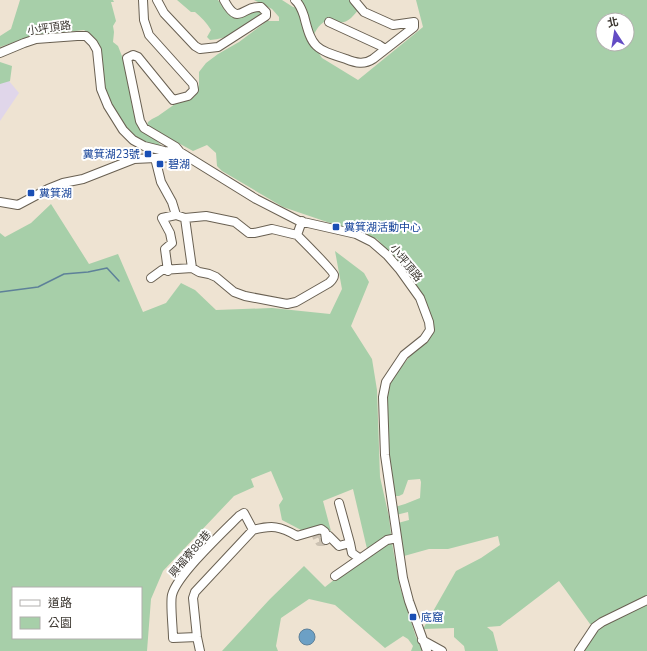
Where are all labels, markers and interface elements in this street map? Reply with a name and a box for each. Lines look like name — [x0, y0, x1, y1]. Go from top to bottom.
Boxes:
north arrow — [595, 12, 635, 52]
text: 北 — [606, 14, 620, 31]
street label: 小坪頂路 — [26, 18, 72, 38]
place label: 糞箕湖23號 — [83, 147, 140, 162]
marker: 糞箕湖23號 — [143, 149, 153, 159]
place label: 碧湖 — [168, 157, 190, 172]
marker: 碧湖 — [155, 159, 165, 169]
place label: 糞箕湖 — [39, 186, 72, 201]
marker: 糞箕湖 — [26, 188, 36, 198]
place label: 糞箕湖活動中心 — [344, 220, 421, 235]
marker: 糞箕湖活動中心 — [331, 222, 341, 232]
street label: 小坪頂路 — [386, 241, 426, 285]
street label: 興福寮88巷 — [166, 527, 214, 581]
legend — [12, 587, 142, 639]
text: 道路 — [48, 595, 72, 611]
place label: 底窟 — [421, 610, 443, 625]
marker: 底窟 — [408, 612, 418, 622]
text: 公園 — [48, 615, 72, 631]

